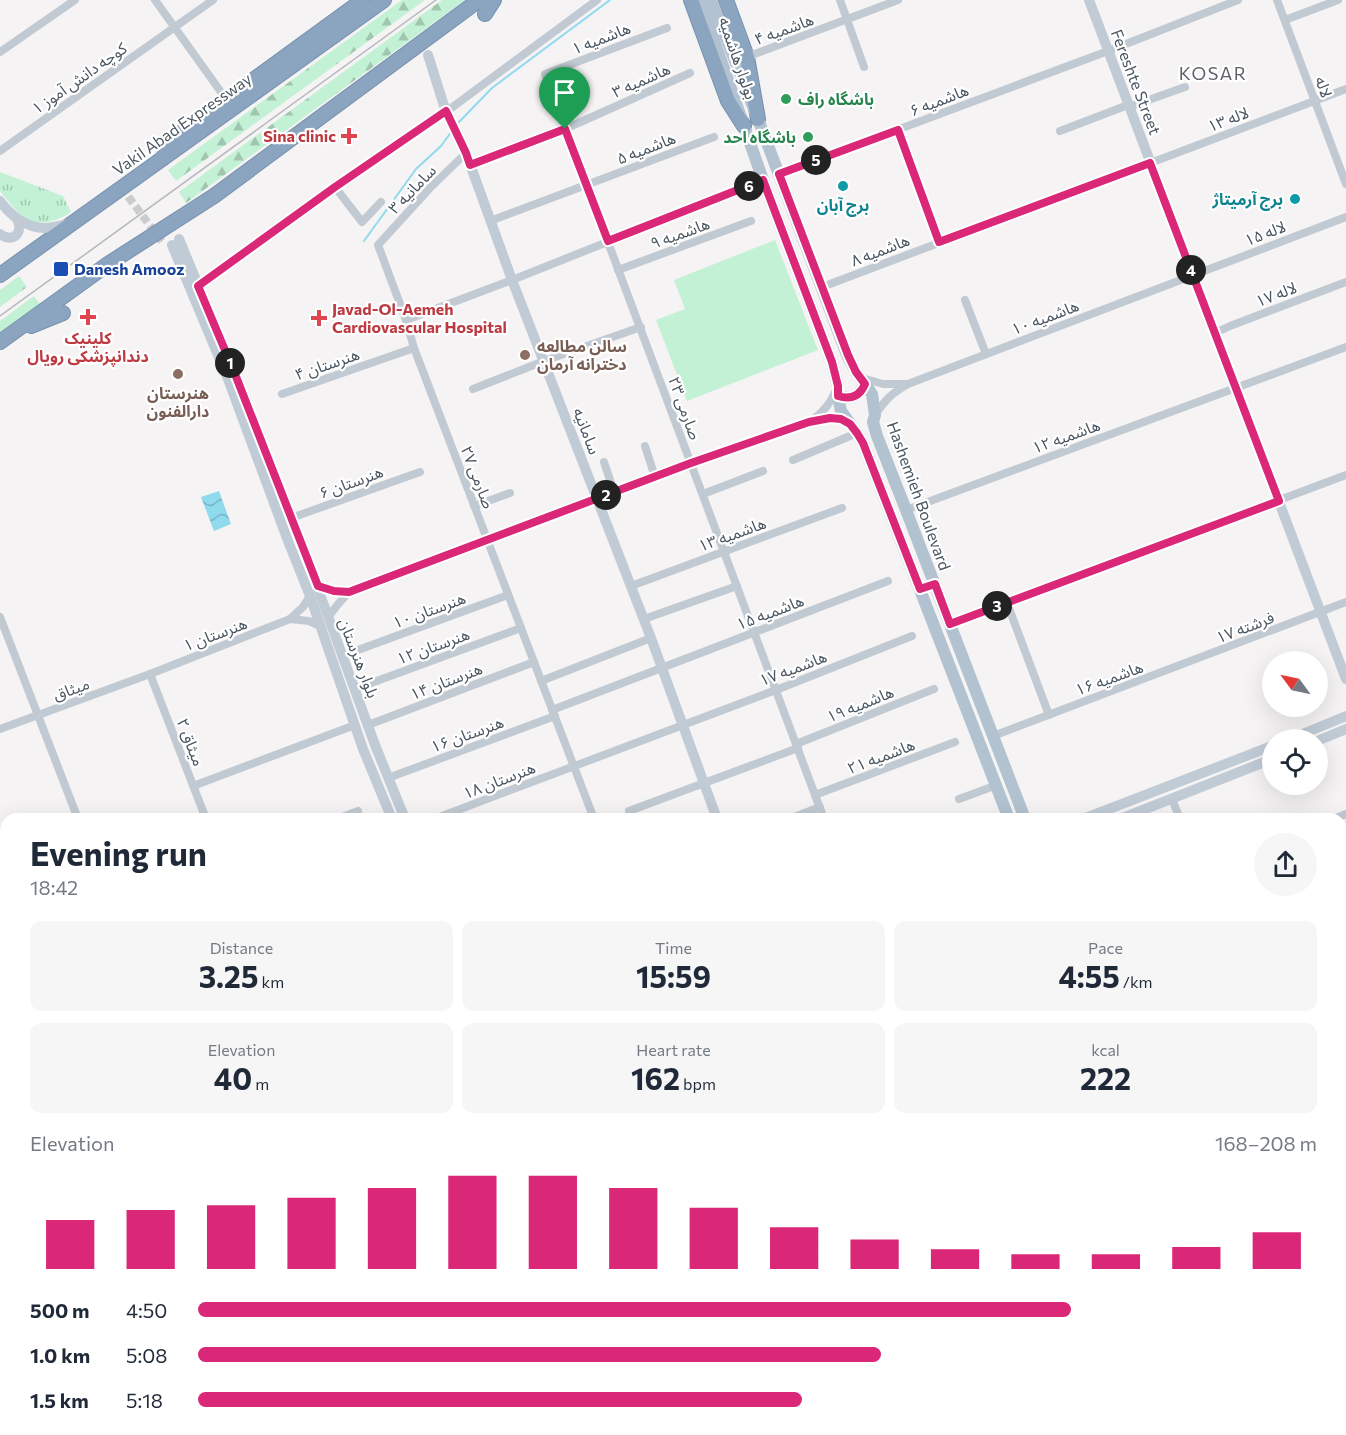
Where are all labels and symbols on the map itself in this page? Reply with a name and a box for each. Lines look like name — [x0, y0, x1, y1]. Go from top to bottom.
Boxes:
street label: هاشمیه ۴ — [752, 9, 816, 48]
street label: بولوار هاشمیه — [715, 14, 761, 102]
street label: هاشمیه ۱ — [569, 18, 633, 58]
street label: Fereshte Street — [1108, 26, 1165, 138]
street label: کوچه دانش آموز ۱ — [28, 38, 131, 119]
street label: هاشمیه ۳ — [609, 58, 673, 101]
district label: KOSAR — [1179, 62, 1247, 84]
pin — [539, 67, 590, 129]
street label: Vakil Abad Expressway — [109, 68, 255, 179]
street label: لاله — [1312, 74, 1337, 100]
street label: هاشمیه ۶ — [907, 80, 971, 120]
place label: باشگاه راف — [798, 89, 874, 109]
marker: باشگاه راف — [779, 92, 793, 106]
street label: لاله ۱۳ — [1205, 102, 1251, 135]
place label: Sina clinic — [263, 126, 336, 145]
marker: Sina clinic — [340, 127, 358, 145]
place label: باشگاه احد — [723, 127, 796, 147]
street label: هاشمیه ۵ — [614, 128, 678, 168]
marker: باشگاه احد — [801, 130, 815, 144]
pin: 5 — [801, 145, 831, 175]
street label: سامانیه ۳ — [384, 160, 440, 217]
pin: 6 — [734, 171, 764, 201]
marker: برج آبان — [836, 179, 850, 193]
place label: برج آرمیتاژ — [1211, 189, 1283, 211]
marker: برج آرمیتاژ — [1288, 192, 1302, 206]
place label: برج آبان — [817, 195, 869, 217]
street label: هاشمیه ۹ — [648, 213, 712, 252]
street label: لاله ۱۵ — [1242, 216, 1288, 249]
street label: هاشمیه ۸ — [848, 230, 912, 270]
pin: 4 — [1176, 255, 1206, 285]
place label: Danesh Amooz — [74, 259, 184, 278]
marker: Danesh Amooz — [52, 260, 70, 278]
street label: لاله ۱۷ — [1253, 277, 1299, 310]
street label: هاشمیه ۱۰ — [1008, 295, 1081, 338]
place label: Javad-Ol-Aemeh Cardiovascular Hospital — [332, 299, 507, 336]
marker: کلینیک دندانپزشکی رویال — [79, 308, 97, 326]
marker: Javad-Ol-Aemeh Cardiovascular Hospital — [310, 309, 328, 327]
place label: کلینیک دندانپزشکی رویال — [27, 328, 149, 367]
place label: سالن مطالعه دخترانه آرمان — [537, 336, 627, 374]
street label: هنرستان ۴ — [292, 344, 362, 384]
pin: 1 — [215, 348, 245, 378]
marker: سالن مطالعه دخترانه آرمان — [518, 348, 532, 362]
marker: هنرستان دارالفنون — [171, 367, 185, 381]
street label: صارمی ۲۳ — [664, 374, 706, 442]
place label: هنرستان دارالفنون — [147, 383, 209, 421]
street label: سامانیه — [570, 405, 605, 457]
street label: هاشمیه ۱۲ — [1029, 415, 1102, 457]
street label: Hashemieh Boulevard — [884, 419, 955, 573]
street label: صارمی ۲۷ — [457, 443, 499, 511]
street label: هنرستان ۶ — [316, 461, 386, 503]
pin: 2 — [591, 480, 621, 510]
street label: هاشمیه ۱۳ — [695, 513, 768, 555]
street label: هنرستان ۱۰ — [390, 588, 468, 632]
street label: هاشمیه ۱۵ — [733, 590, 806, 633]
pin: 3 — [982, 591, 1012, 621]
street label: فرشته ۱۷ — [1213, 607, 1277, 647]
street label: هنرستان ۱ — [180, 613, 250, 655]
street label: بلوار هنرستان — [335, 615, 383, 701]
street label: هنرستان ۱۲ — [394, 624, 472, 668]
street label: هاشمیه ۱۷ — [756, 646, 829, 689]
north arrow — [1262, 651, 1328, 717]
street label: هاشمیه ۱۶ — [1072, 657, 1145, 699]
street label: هنرستان ۱۴ — [407, 658, 485, 704]
street label: میثاق — [50, 673, 92, 705]
street label: هاشمیه ۱۹ — [823, 681, 896, 726]
street label: هنرستان ۱۶ — [428, 712, 506, 756]
street label: میثاق ۲ — [173, 715, 209, 769]
street label: هاشمیه ۲۱ — [844, 734, 917, 777]
street label: هنرستان ۱۸ — [460, 757, 538, 803]

